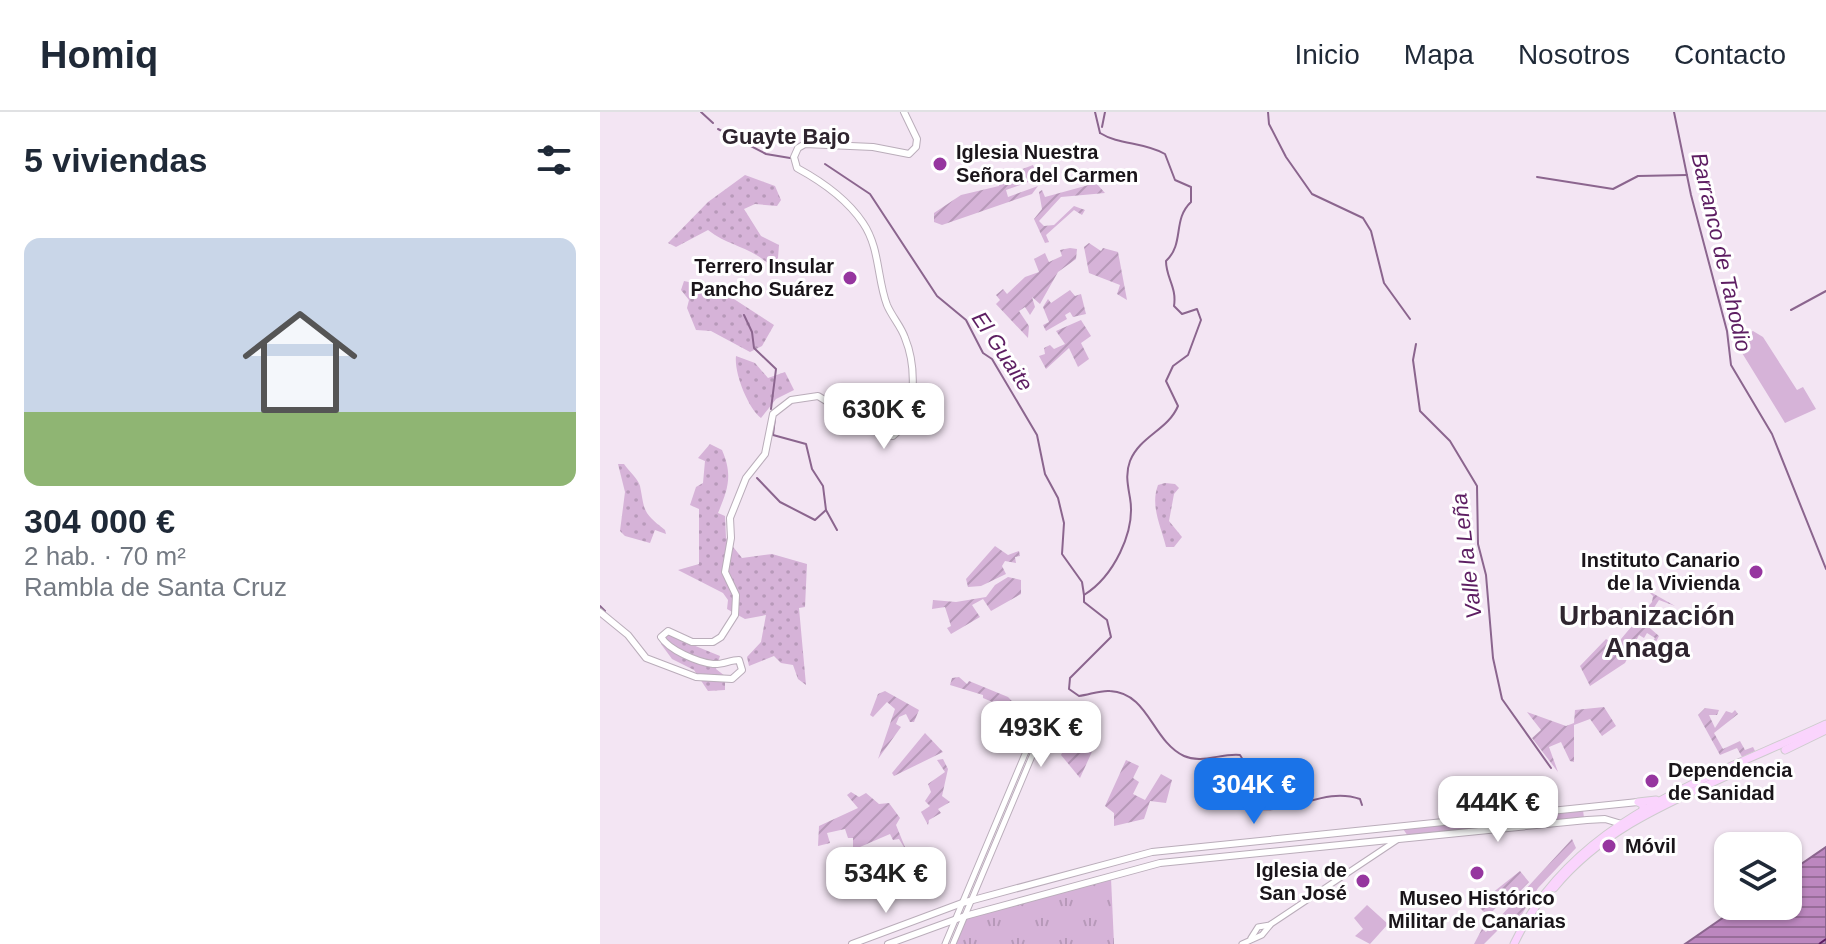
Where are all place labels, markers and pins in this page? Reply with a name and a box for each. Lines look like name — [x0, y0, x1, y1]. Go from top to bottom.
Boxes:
place label: Iglesia Nuestra Señora del Carmen — [956, 141, 1138, 186]
marker: Iglesia Nuestra Señora del Carmen — [931, 155, 949, 173]
place label: Terrero Insular Pancho Suárez — [691, 255, 834, 300]
marker: Terrero Insular Pancho Suárez — [841, 269, 859, 287]
pin: 630K € — [819, 383, 949, 451]
place label: Instituto Canario de la Vivienda — [1581, 549, 1741, 594]
marker: Instituto Canario de la Vivienda — [1747, 563, 1765, 581]
pin: 493K € — [976, 701, 1106, 769]
pin: 304K € — [1189, 758, 1319, 826]
place label: Dependencia de Sanidad — [1668, 759, 1793, 804]
marker: Dependencia de Sanidad — [1643, 772, 1661, 790]
pin: 444K € — [1433, 776, 1563, 844]
place label: Móvil — [1625, 835, 1676, 857]
marker: Móvil — [1600, 837, 1618, 855]
pin: 534K € — [821, 847, 951, 915]
place label: Iglesia de San José — [1256, 859, 1347, 904]
marker: Museo Histórico Militar de Canarias — [1468, 864, 1486, 882]
marker: Iglesia de San José — [1354, 872, 1372, 890]
place label: Museo Histórico Militar de Canarias — [1388, 887, 1566, 932]

